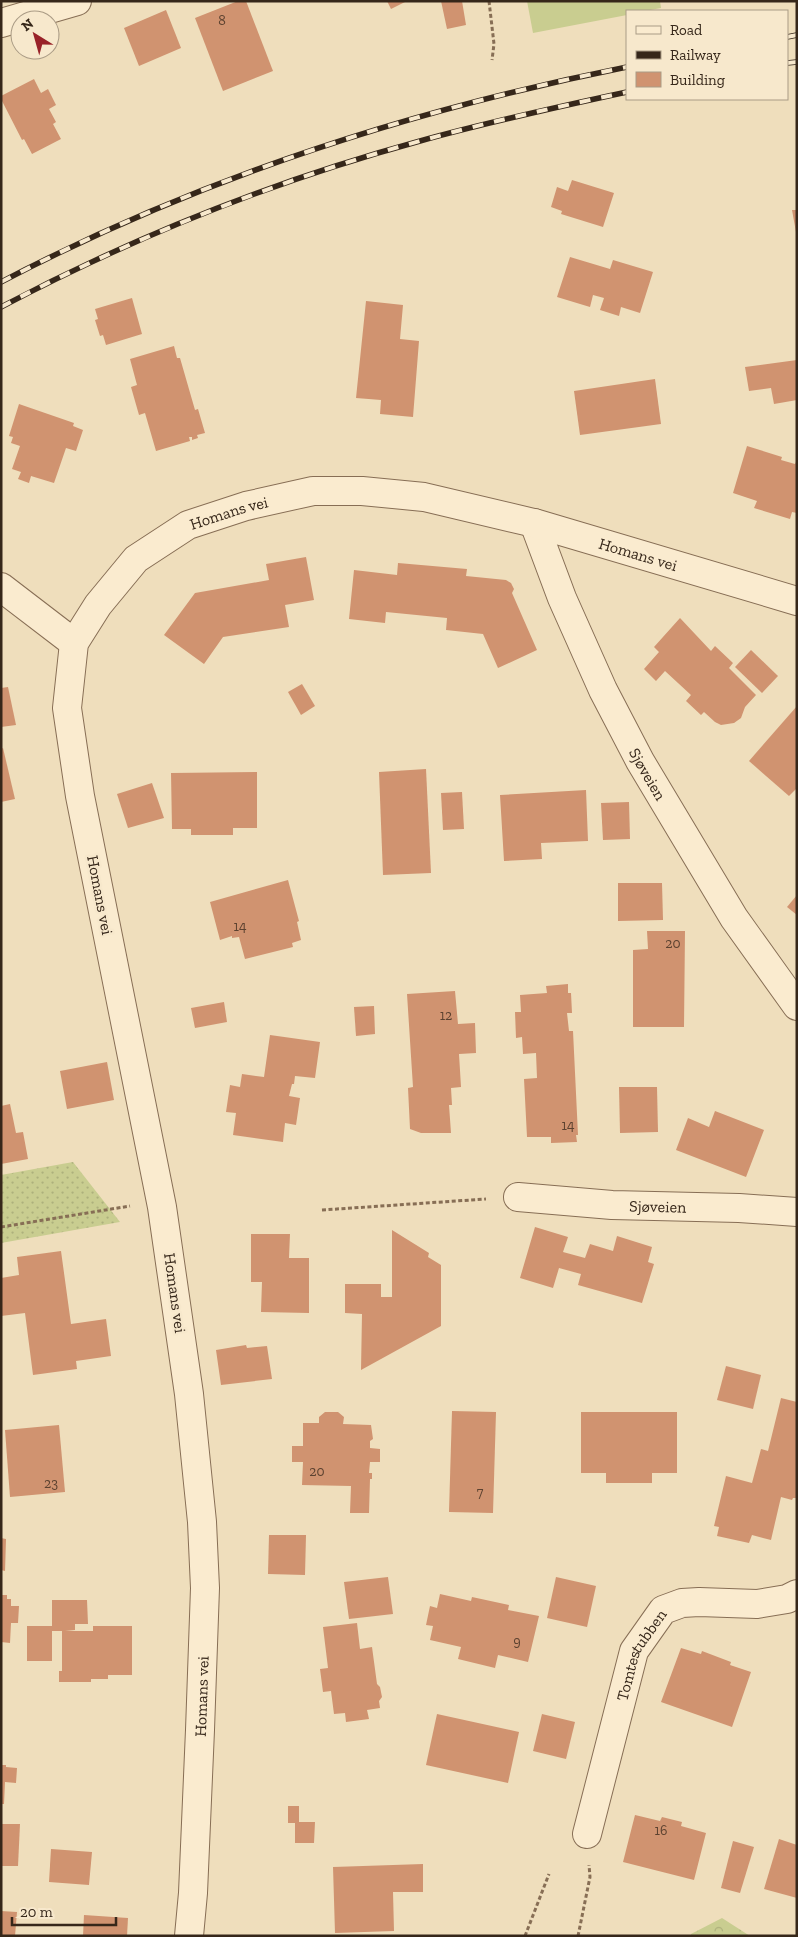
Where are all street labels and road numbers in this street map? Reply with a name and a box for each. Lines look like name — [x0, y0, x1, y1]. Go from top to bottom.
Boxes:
street label: Homans vei — [187, 492, 270, 533]
street label: Homans vei — [597, 533, 680, 575]
street label: Sjøveien — [625, 745, 671, 804]
street label: Homans vei — [83, 854, 117, 937]
street label: Sjøveien — [629, 1196, 687, 1216]
street label: Homans vei — [160, 1252, 190, 1335]
street label: Tomtestubben — [612, 1605, 671, 1703]
street label: Homans vei — [190, 1655, 212, 1737]

